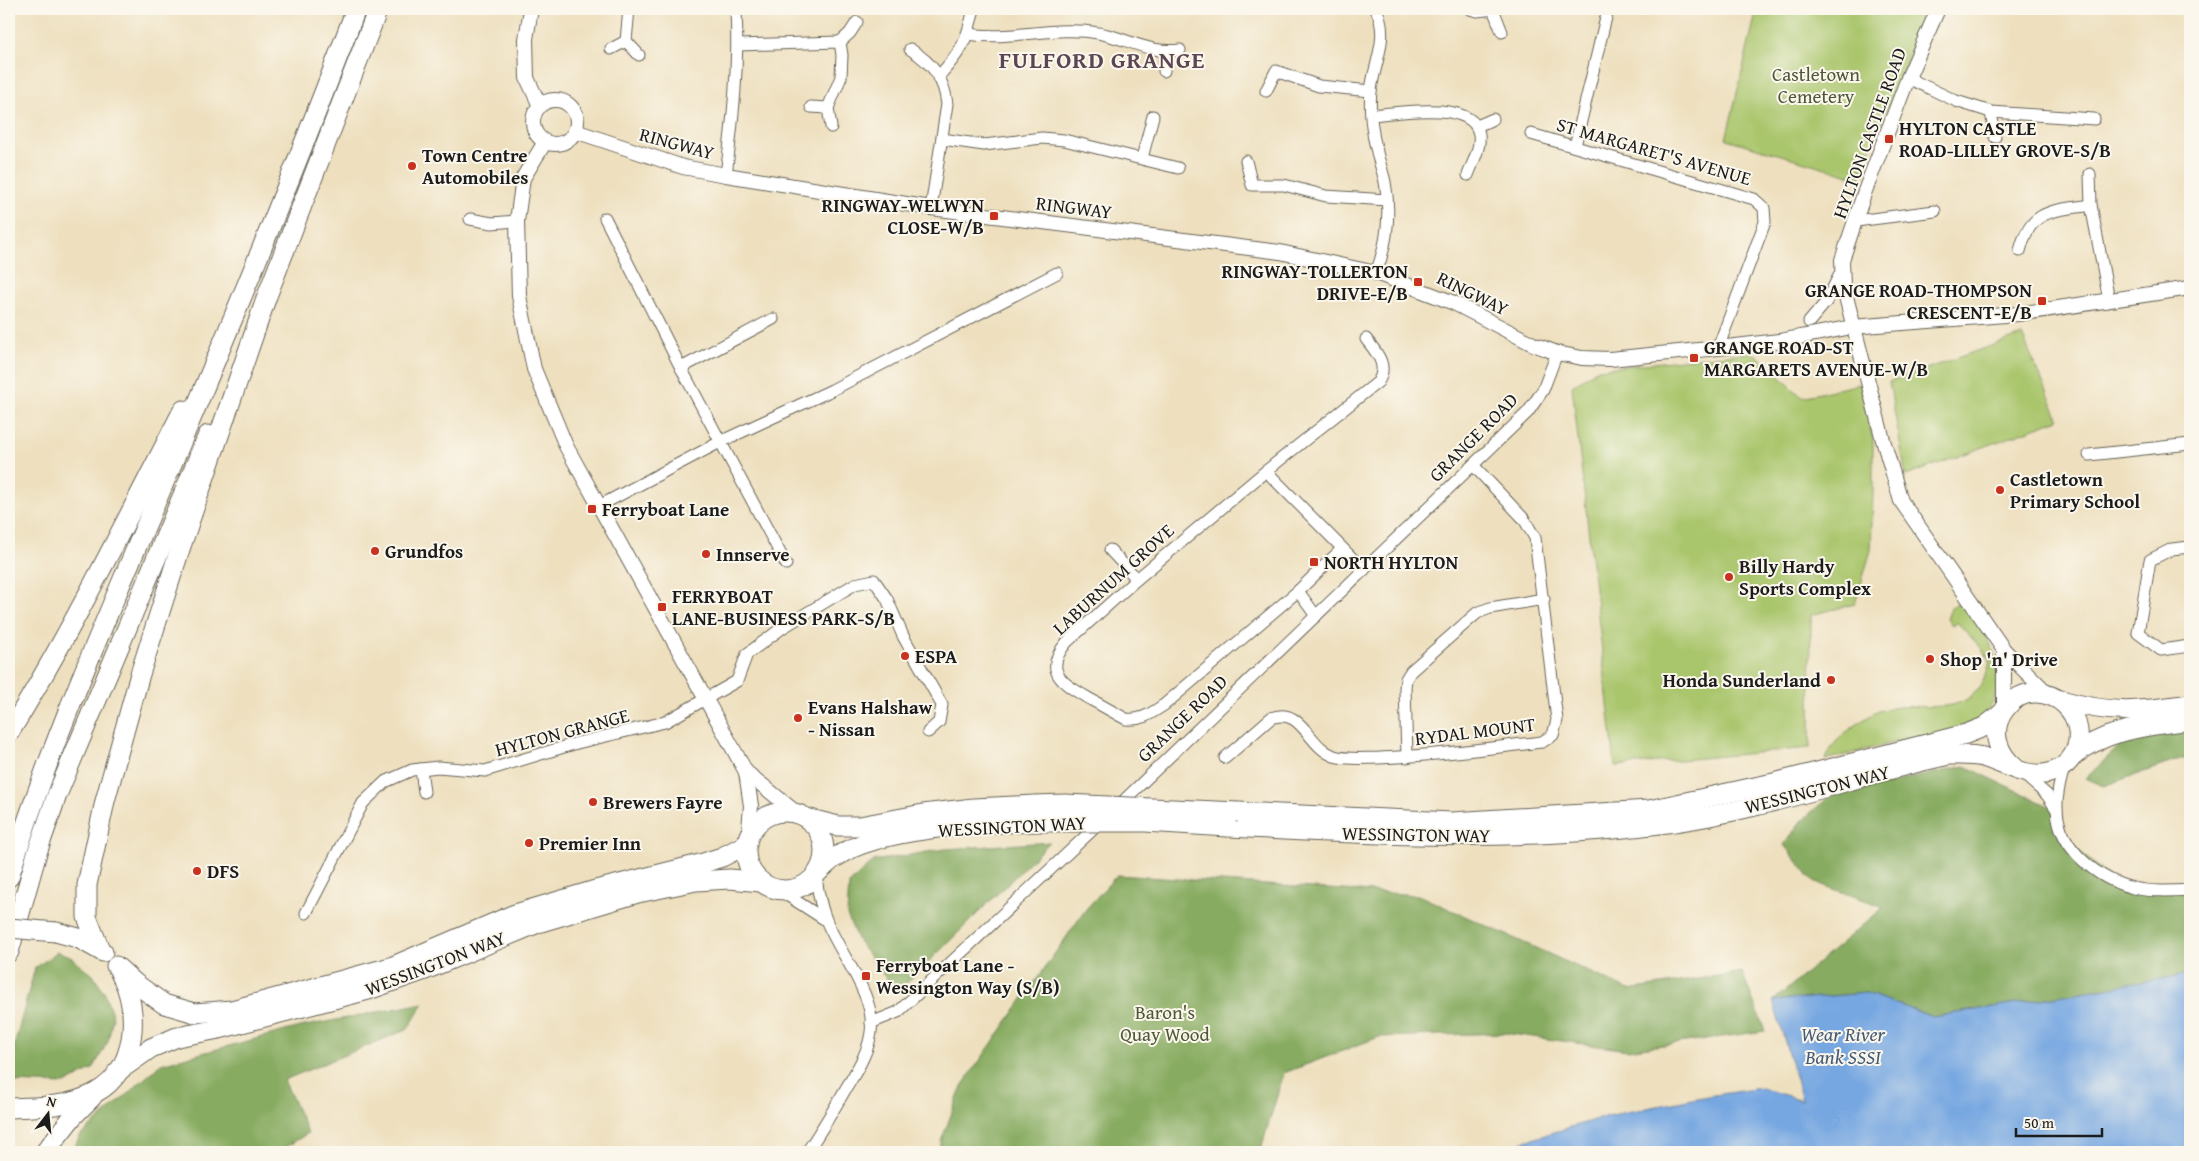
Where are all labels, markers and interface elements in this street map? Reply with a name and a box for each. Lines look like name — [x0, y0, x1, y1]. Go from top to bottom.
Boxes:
district label: FULFORD GRANGE — [999, 42, 1205, 77]
street label: HYLTON CASTLE ROAD — [1825, 44, 1913, 222]
park label: Castletown Cemetery — [1772, 60, 1860, 110]
street label: ST MARGARET'S AVENUE — [1554, 110, 1755, 192]
place label: HYLTON CASTLE ROAD-LILLEY GROVE-S/B — [1899, 114, 2111, 164]
street label: RINGWAY — [637, 120, 718, 167]
marker: HYLTON CASTLE ROAD-LILLEY GROVE-S/B — [1883, 133, 1895, 145]
place label: Town Centre Automobiles — [422, 141, 528, 191]
marker: Town Centre Automobiles — [406, 160, 418, 172]
street label: RINGWAY — [1034, 188, 1114, 226]
place label: RINGWAY-WELWYN CLOSE-W/B — [822, 191, 984, 241]
marker: RINGWAY-WELWYN CLOSE-W/B — [988, 210, 1000, 222]
place label: RINGWAY-TOLLERTON DRIVE-E/B — [1221, 257, 1408, 307]
street label: RINGWAY — [1433, 264, 1514, 323]
marker: RINGWAY-TOLLERTON DRIVE-E/B — [1412, 276, 1424, 288]
place label: GRANGE ROAD-THOMPSON CRESCENT-E/B — [1805, 276, 2032, 326]
marker: GRANGE ROAD-THOMPSON CRESCENT-E/B — [2036, 295, 2048, 307]
place label: GRANGE ROAD-ST MARGARETS AVENUE-W/B — [1704, 333, 1928, 383]
marker: GRANGE ROAD-ST MARGARETS AVENUE-W/B — [1688, 352, 1700, 364]
street label: GRANGE ROAD — [1422, 386, 1524, 488]
place label: Castletown Primary School — [2010, 465, 2140, 515]
marker: Castletown Primary School — [1994, 484, 2006, 496]
place label: Ferryboat Lane — [602, 495, 729, 523]
marker: Ferryboat Lane — [586, 503, 598, 515]
street label: LABURNUM GROVE — [1046, 517, 1180, 641]
place label: Grundfos — [385, 537, 463, 565]
place label: Innserve — [716, 540, 790, 568]
marker: Grundfos — [369, 545, 381, 557]
marker: Innserve — [700, 548, 712, 560]
place label: NORTH HYLTON — [1324, 548, 1458, 576]
place label: Billy Hardy Sports Complex — [1739, 552, 1871, 602]
marker: NORTH HYLTON — [1308, 556, 1320, 568]
marker: Billy Hardy Sports Complex — [1723, 571, 1735, 583]
place label: FERRYBOAT LANE-BUSINESS PARK-S/B — [672, 582, 895, 632]
marker: FERRYBOAT LANE-BUSINESS PARK-S/B — [656, 601, 668, 613]
place label: ESPA — [915, 642, 957, 670]
place label: Shop 'n' Drive — [1940, 645, 2058, 673]
marker: ESPA — [899, 650, 911, 662]
marker: Shop 'n' Drive — [1924, 653, 1936, 665]
place label: Honda Sunderland — [1663, 666, 1821, 694]
street label: GRANGE ROAD — [1131, 668, 1233, 768]
marker: Honda Sunderland — [1825, 674, 1837, 686]
place label: Evans Halshaw - Nissan — [808, 693, 932, 743]
street label: HYLTON GRANGE — [492, 701, 633, 763]
street label: RYDAL MOUNT — [1413, 710, 1537, 752]
marker: Evans Halshaw - Nissan — [792, 712, 804, 724]
street label: WESSINGTON WAY — [1742, 757, 1893, 821]
place label: Brewers Fayre — [603, 788, 723, 816]
marker: Brewers Fayre — [587, 796, 599, 808]
street label: WESSINGTON WAY — [937, 808, 1087, 844]
street label: WESSINGTON WAY — [1342, 819, 1491, 849]
place label: Premier Inn — [539, 829, 642, 857]
marker: Premier Inn — [523, 837, 535, 849]
place label: DFS — [207, 857, 239, 885]
marker: DFS — [191, 865, 203, 877]
street label: WESSINGTON WAY — [361, 923, 510, 1003]
place label: Ferryboat Lane - Wessington Way (S/B) — [876, 951, 1060, 1001]
marker: Ferryboat Lane - Wessington Way (S/B) — [860, 970, 872, 982]
park label: Baron's Quay Wood — [1120, 998, 1211, 1048]
water label: Wear River Bank SSSI — [1801, 1019, 1886, 1071]
north arrow — [22, 1088, 72, 1138]
text: N — [44, 1091, 59, 1113]
scale bar — [2016, 1106, 2103, 1138]
text: 50 m — [2024, 1112, 2055, 1133]

